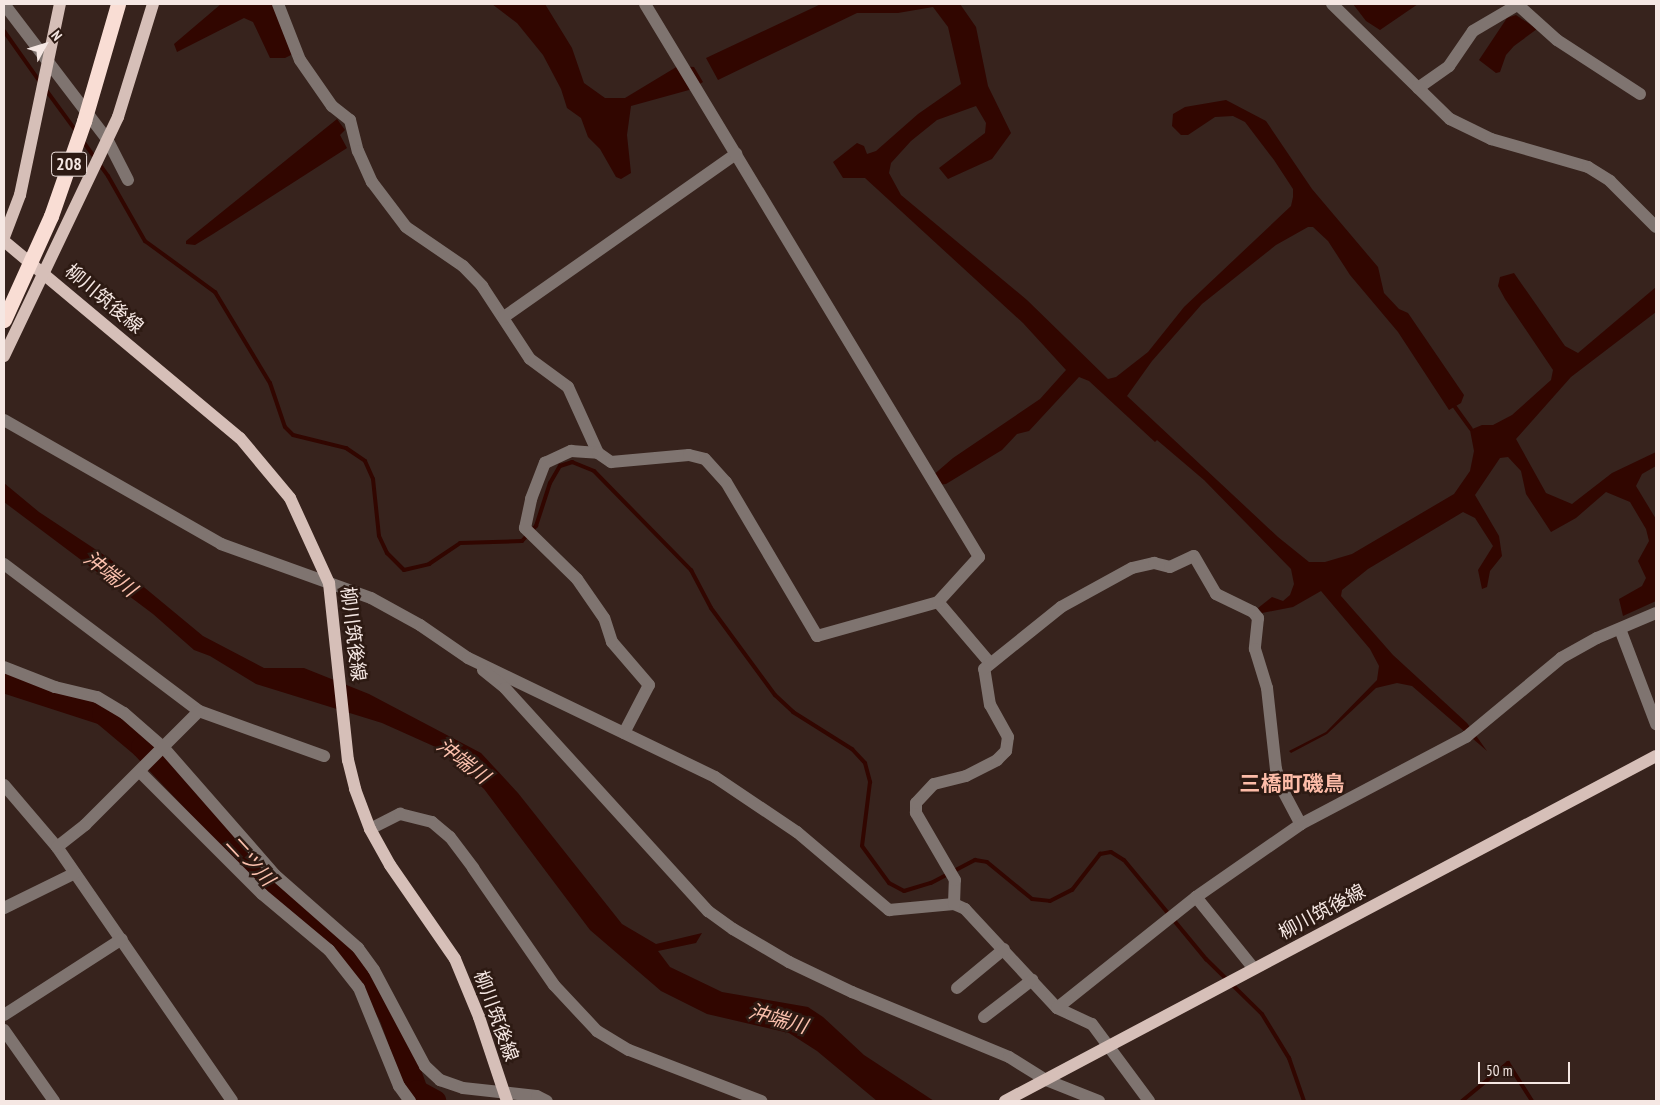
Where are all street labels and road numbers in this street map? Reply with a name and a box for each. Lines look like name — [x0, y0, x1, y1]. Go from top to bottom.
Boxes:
road number: 208 — [50, 148, 88, 180]
street label: 柳川筑後線 — [60, 260, 148, 338]
street label: 柳川筑後線 — [336, 585, 370, 683]
street label: 柳川筑後線 — [1275, 880, 1369, 944]
street label: 柳川筑後線 — [469, 967, 523, 1065]

